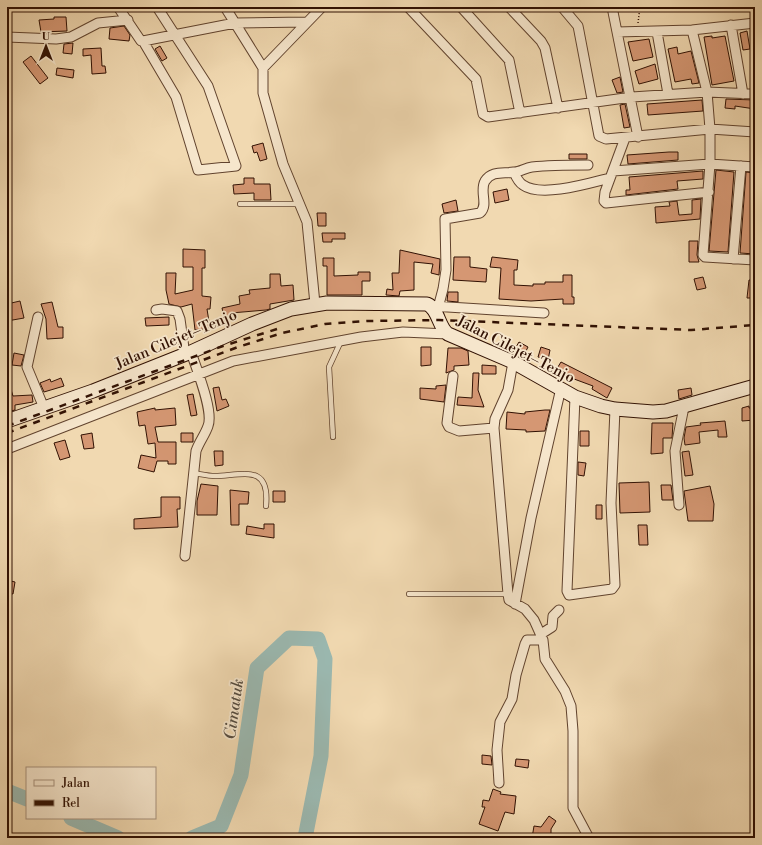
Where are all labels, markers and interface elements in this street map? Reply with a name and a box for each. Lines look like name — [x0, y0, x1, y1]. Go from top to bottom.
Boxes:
north arrow — [26, 26, 66, 66]
text: U — [42, 30, 51, 44]
street label: Jalan Cilejet–Tenjo — [112, 305, 240, 374]
street label: Jalan Cilejet–Tenjo — [453, 311, 578, 387]
water label: Cimatuk — [220, 678, 248, 741]
legend — [26, 767, 156, 819]
text: Jalan — [61, 776, 90, 791]
text: Rel — [62, 796, 80, 811]

